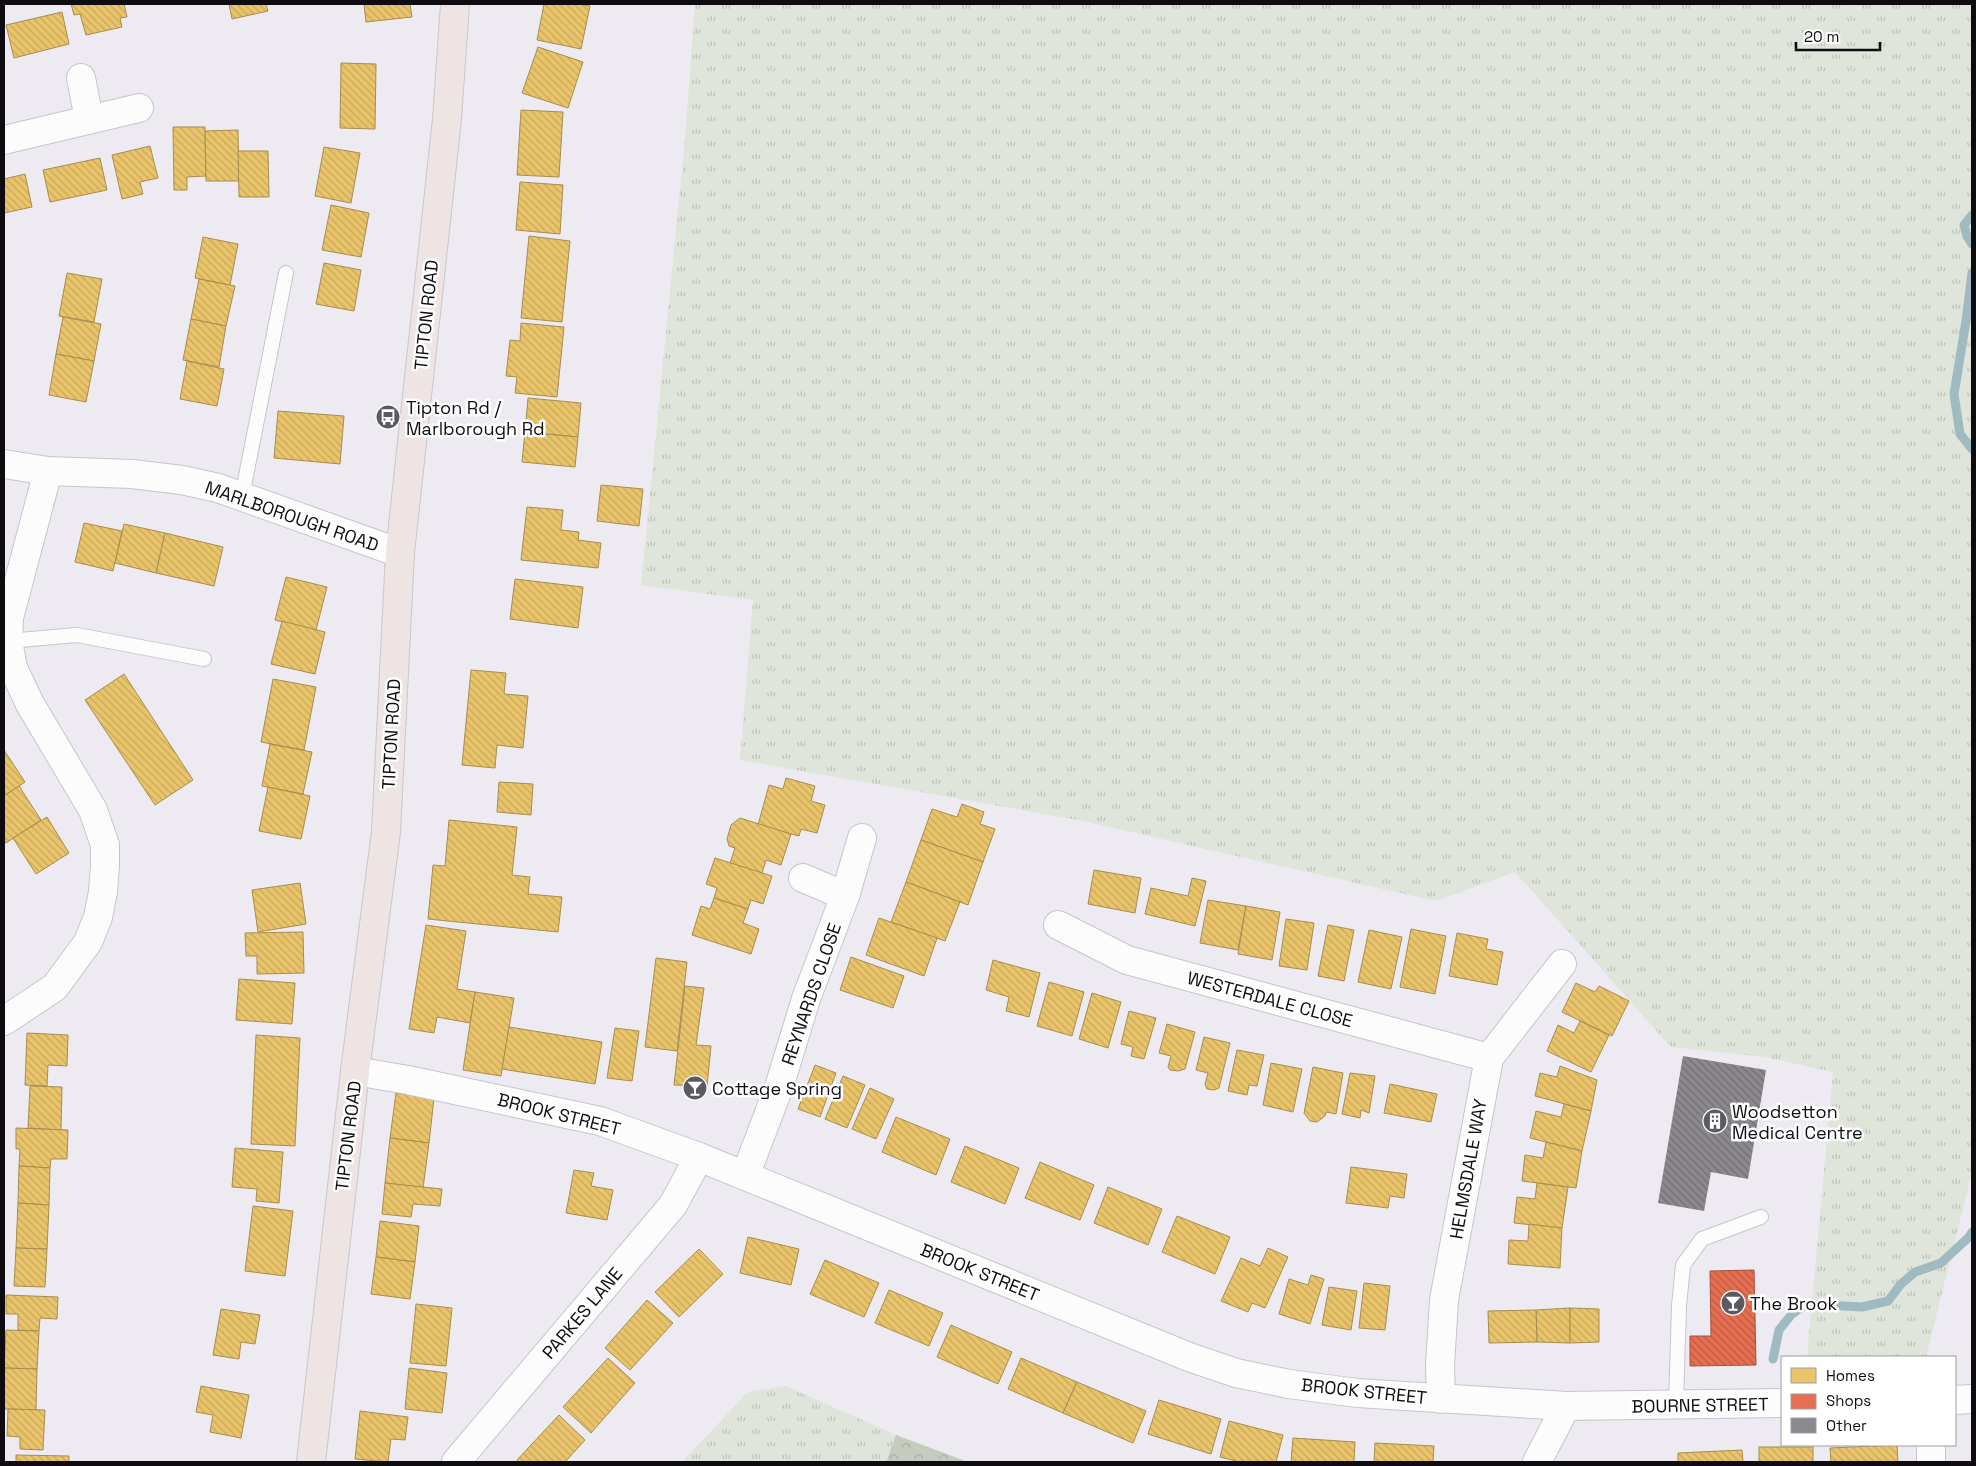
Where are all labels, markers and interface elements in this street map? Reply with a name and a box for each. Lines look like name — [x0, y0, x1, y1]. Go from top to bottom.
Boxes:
scale bar — [1796, 20, 1880, 52]
text: 20 m — [1804, 27, 1839, 46]
street label: TIPTON ROAD — [409, 259, 443, 371]
place label: Tipton Rd / Marlborough Rd — [406, 396, 545, 440]
bus stop icon: Tipton Rd / Marlborough Rd — [375, 404, 401, 430]
street label: MARLBOROUGH ROAD — [202, 475, 382, 557]
street label: TIPTON ROAD — [377, 678, 405, 790]
street label: REYNARDS CLOSE — [776, 920, 846, 1068]
street label: WESTERDALE CLOSE — [1185, 966, 1355, 1032]
bar icon: Cottage Spring — [682, 1075, 708, 1101]
place label: Cottage Spring — [712, 1077, 842, 1100]
street label: TIPTON ROAD — [330, 1080, 366, 1192]
street label: BROOK STREET — [495, 1088, 623, 1141]
street label: HELMSDALE WAY — [1444, 1097, 1492, 1241]
place label: Woodsetton Medical Centre — [1732, 1100, 1863, 1144]
building icon: Woodsetton Medical Centre — [1702, 1108, 1728, 1134]
street label: BROOK STREET — [917, 1238, 1043, 1306]
street label: PARKES LANE — [537, 1263, 627, 1363]
bar icon: The Brook — [1720, 1290, 1746, 1316]
place label: The Brook — [1750, 1292, 1838, 1315]
legend — [1781, 1356, 1956, 1446]
text: Homes — [1826, 1366, 1875, 1385]
street label: BROOK STREET — [1300, 1373, 1428, 1409]
text: Shops — [1826, 1391, 1871, 1410]
street label: BOURNE STREET — [1631, 1392, 1769, 1418]
text: Other — [1826, 1416, 1867, 1435]

